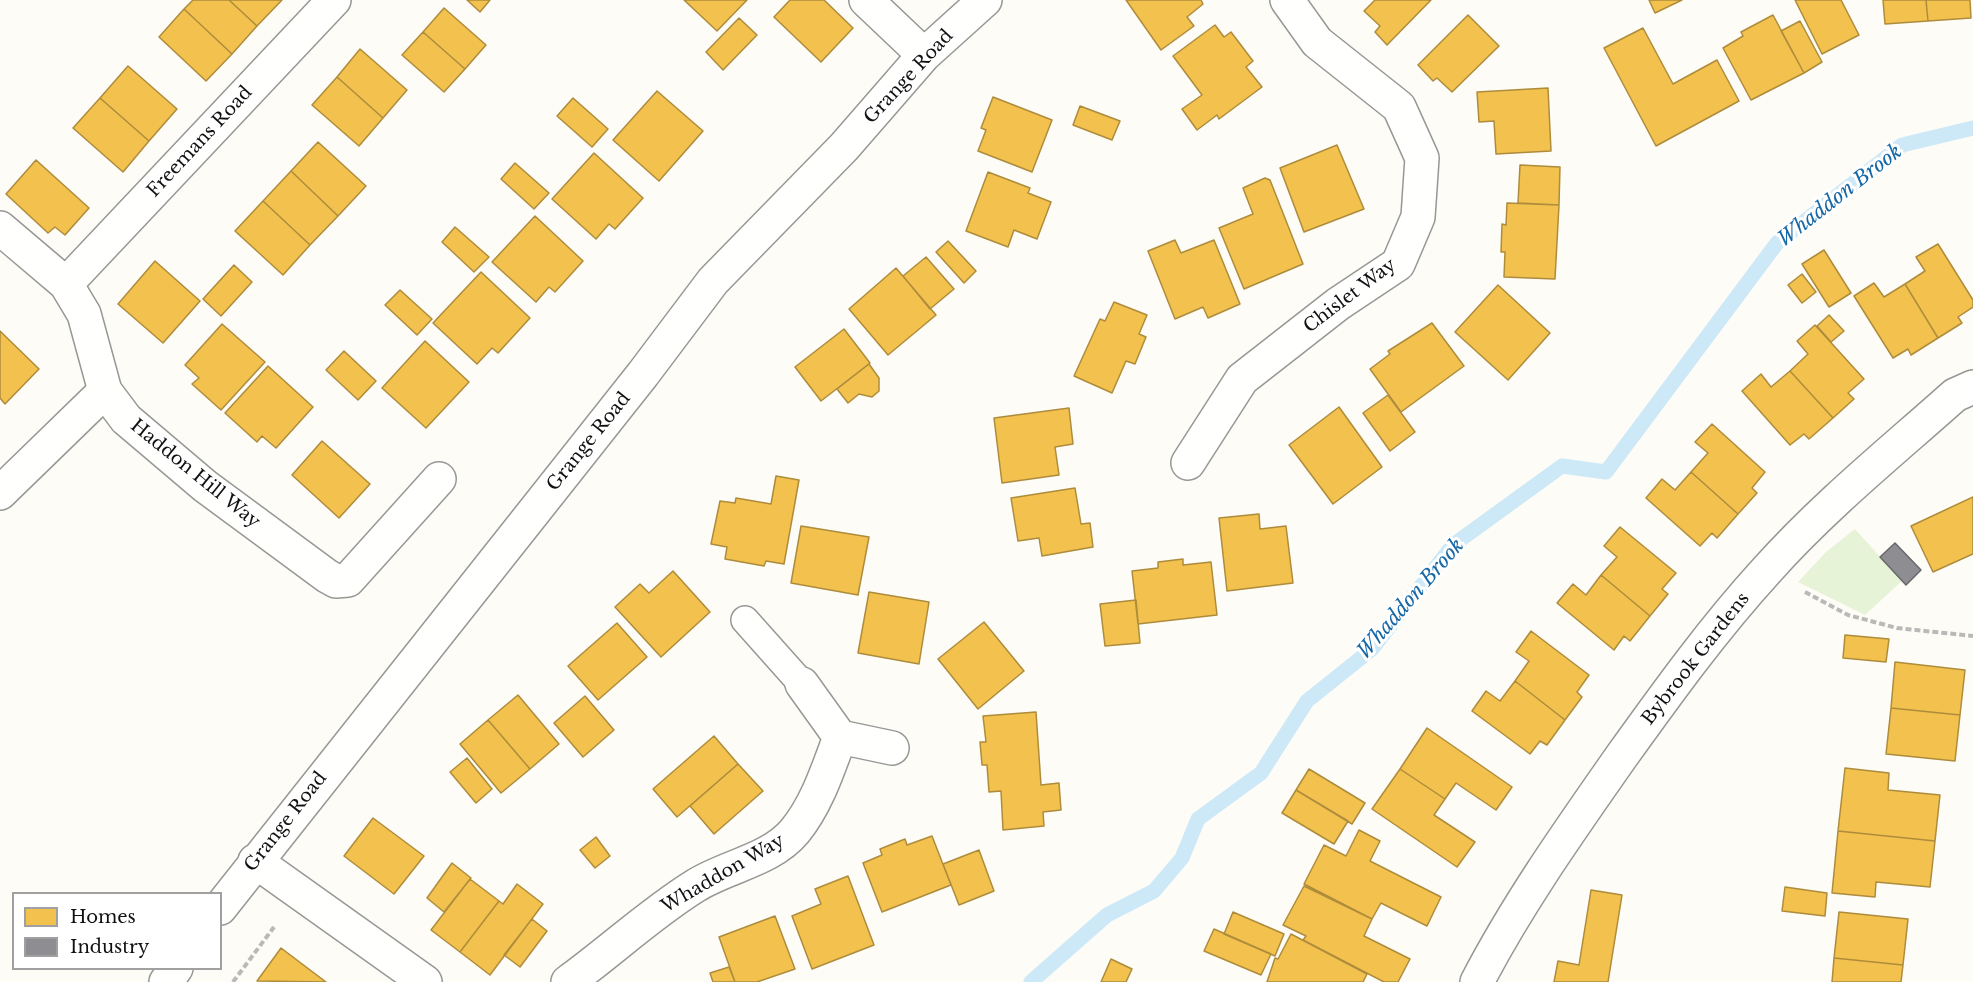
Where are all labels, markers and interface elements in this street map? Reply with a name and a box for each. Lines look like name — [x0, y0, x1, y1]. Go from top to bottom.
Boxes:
street label: Grange Road — [860, 26, 958, 128]
street label: Freemans Road — [143, 82, 257, 202]
water label: Whaddon Brook — [1773, 140, 1907, 252]
street label: Chislet Way — [1300, 254, 1400, 338]
street label: Grange Road — [543, 388, 635, 496]
street label: Haddon Hill Way — [126, 415, 264, 533]
water label: Whaddon Brook — [1352, 534, 1470, 664]
street label: Bybrook Gardens — [1638, 589, 1754, 729]
street label: Grange Road — [240, 768, 332, 876]
street label: Whaddon Way — [658, 830, 788, 918]
legend — [12, 892, 222, 970]
text: Homes — [70, 906, 136, 928]
text: Industry — [70, 936, 149, 958]

